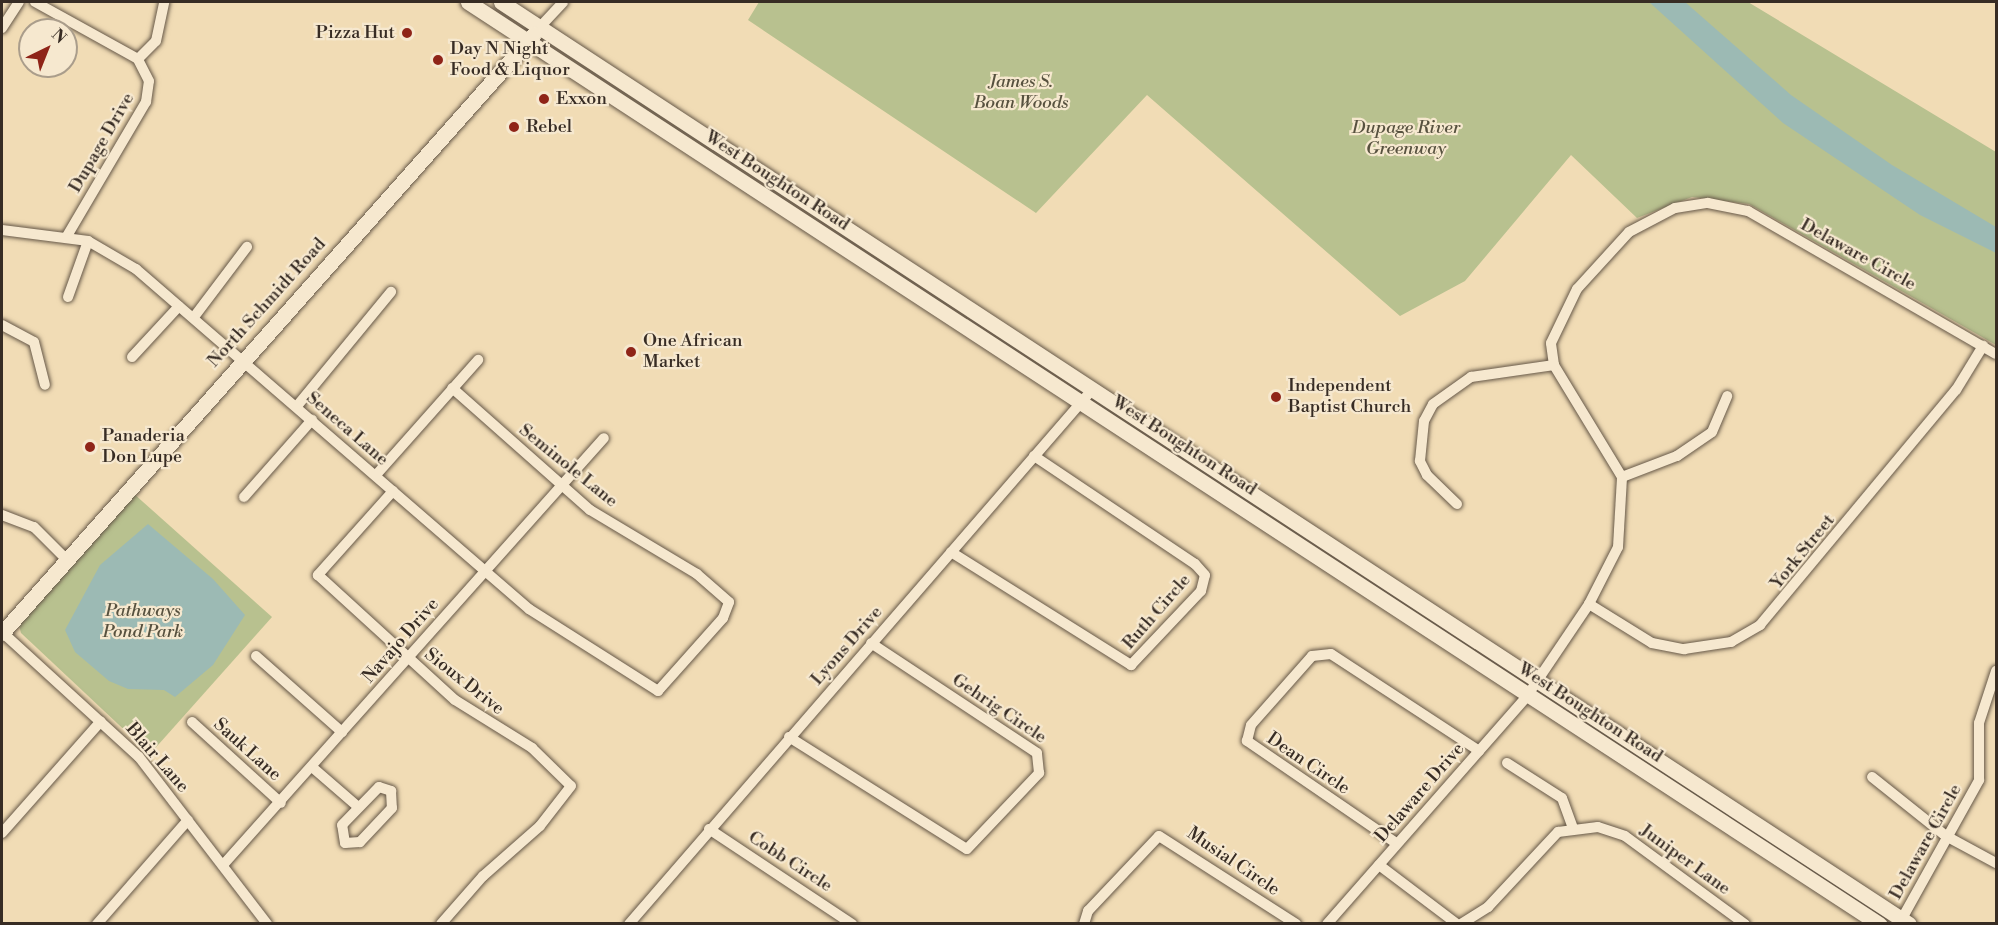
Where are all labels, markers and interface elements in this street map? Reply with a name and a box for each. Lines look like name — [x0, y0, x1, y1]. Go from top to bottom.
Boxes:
north arrow — [18, 18, 78, 78]
place label: Pizza Hut — [316, 22, 395, 44]
text: N — [47, 25, 70, 48]
marker: Pizza Hut — [400, 26, 414, 40]
place label: Day N Night Food & Liquor — [450, 39, 570, 82]
marker: Day N Night Food & Liquor — [431, 53, 445, 67]
park label: James S. Boan Woods — [973, 72, 1069, 115]
place label: Exxon — [556, 88, 607, 110]
street label: Dupage Drive — [65, 89, 139, 197]
marker: Exxon — [537, 92, 551, 106]
place label: Rebel — [526, 116, 572, 138]
park label: Dupage River Greenway — [1352, 118, 1460, 160]
marker: Rebel — [507, 120, 521, 134]
street label: West Boughton Road — [701, 126, 853, 236]
street label: Delaware Circle — [1796, 214, 1920, 296]
street label: North Schmidt Road — [203, 234, 331, 372]
place label: One African Market — [643, 331, 742, 374]
marker: One African Market — [624, 345, 638, 359]
place label: Independent Baptist Church — [1288, 376, 1411, 418]
street label: Seneca Lane — [301, 387, 393, 471]
marker: Independent Baptist Church — [1269, 390, 1283, 404]
street label: West Boughton Road — [1108, 391, 1260, 501]
street label: Seminole Lane — [514, 420, 622, 512]
place label: Panaderia Don Lupe — [102, 426, 185, 468]
marker: Panaderia Don Lupe — [83, 440, 97, 454]
street label: York Street — [1766, 510, 1840, 594]
street label: Ruth Circle — [1118, 570, 1196, 654]
street label: Navajo Drive — [358, 594, 444, 688]
park label: Pathways Pond Park — [103, 601, 183, 644]
street label: Lyons Drive — [807, 602, 887, 690]
street label: Sioux Drive — [420, 644, 508, 720]
street label: West Boughton Road — [1514, 658, 1666, 768]
street label: Gehrig Circle — [948, 669, 1050, 749]
street label: Sauk Lane — [209, 714, 285, 786]
street label: Blair Lane — [121, 719, 193, 797]
street label: Dean Circle — [1262, 728, 1354, 800]
street label: Delaware Drive — [1371, 739, 1469, 847]
street label: Delaware Circle — [1885, 780, 1967, 904]
street label: Juniper Lane — [1636, 820, 1734, 900]
street label: Musial Circle — [1182, 823, 1284, 901]
street label: Cobb Circle — [744, 827, 836, 897]

